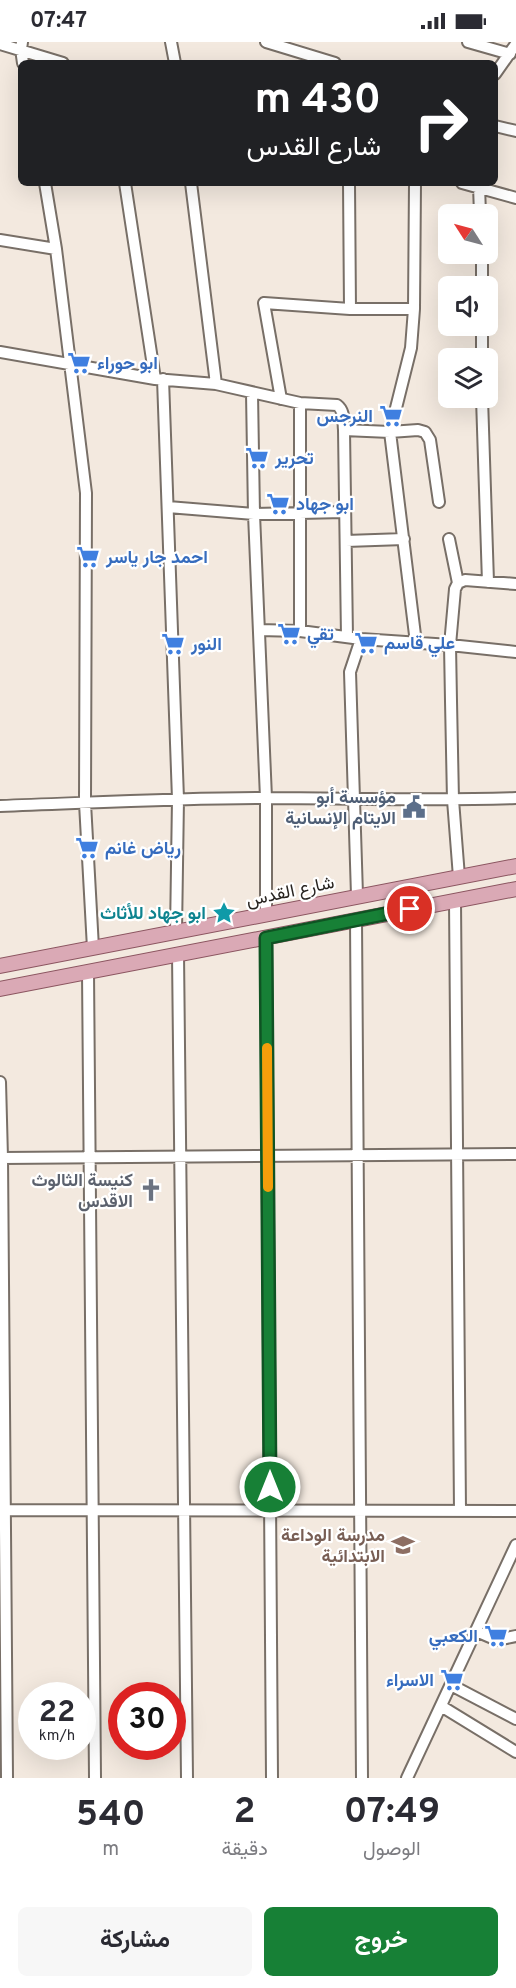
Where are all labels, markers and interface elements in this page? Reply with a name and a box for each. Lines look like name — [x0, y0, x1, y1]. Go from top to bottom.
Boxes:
text: 07:47 — [30, 8, 87, 35]
text: 430 m — [255, 75, 381, 128]
icon: right — [402, 84, 480, 162]
text: شارع القدس — [247, 131, 381, 165]
north arrow — [438, 204, 498, 264]
map controls — [438, 204, 498, 408]
button: sound — [438, 276, 498, 336]
button: layers — [438, 348, 498, 408]
supermarket icon: ابو حوراء — [66, 350, 92, 376]
place label: ابو حوراء — [97, 353, 158, 376]
supermarket icon: النرجس — [378, 403, 404, 429]
place label: النرجس — [316, 406, 373, 429]
supermarket icon: تحرير — [244, 445, 270, 471]
place label: تحرير — [274, 448, 314, 471]
supermarket icon: ابو جهاد — [265, 491, 291, 517]
place label: ابو جهاد — [296, 494, 354, 517]
supermarket icon: احمد جار ياسر — [75, 544, 101, 570]
place label: احمد جار ياسر — [105, 547, 208, 570]
supermarket icon: تقي — [276, 621, 302, 647]
place label: تقي — [307, 624, 334, 649]
supermarket icon: علي قاسم — [353, 630, 379, 656]
supermarket icon: النور — [160, 631, 186, 657]
place label: علي قاسم — [384, 633, 455, 658]
place label: النور — [190, 634, 222, 657]
place label: مؤسسة أبو الايتام الإنسانية — [285, 787, 396, 831]
public building icon: مؤسسة أبو الايتام الإنسانية — [401, 794, 427, 820]
supermarket icon: رياض غانم — [74, 835, 100, 861]
place label: رياض غانم — [105, 838, 181, 861]
street label: شارع القدس — [244, 872, 337, 913]
pin — [384, 883, 435, 934]
icon: arrive — [393, 892, 426, 925]
place icon: ابو جهاد للأثاث — [211, 900, 237, 926]
place label: ابو جهاد للأثاث — [100, 903, 206, 926]
place label: كنيسة الثالوث الاقدس — [31, 1170, 133, 1214]
church icon: كنيسة الثالوث الاقدس — [138, 1177, 164, 1203]
position arrow — [238, 1455, 302, 1519]
place label: مدرسة الوداعة الابتدائية — [281, 1525, 385, 1569]
school or university icon: مدرسة الوداعة الابتدائية — [390, 1532, 416, 1558]
supermarket icon: الكعبي — [483, 1623, 509, 1649]
place label: الكعبي — [429, 1626, 478, 1651]
supermarket icon: الاسراء — [439, 1667, 465, 1693]
place label: الاسراء — [386, 1670, 434, 1693]
speed limit sign: 30 — [108, 1682, 186, 1760]
text: 22 — [39, 1695, 75, 1732]
text: km/h — [39, 1727, 75, 1746]
text: 2 — [234, 1790, 256, 1836]
text: 07:49 — [344, 1790, 440, 1836]
text: 540 — [76, 1793, 146, 1839]
text: m — [102, 1837, 119, 1863]
text: دقيقة — [221, 1837, 268, 1863]
text: الوصول — [363, 1837, 421, 1863]
button: مشاركة — [18, 1907, 252, 1976]
button: خروج — [264, 1907, 498, 1976]

